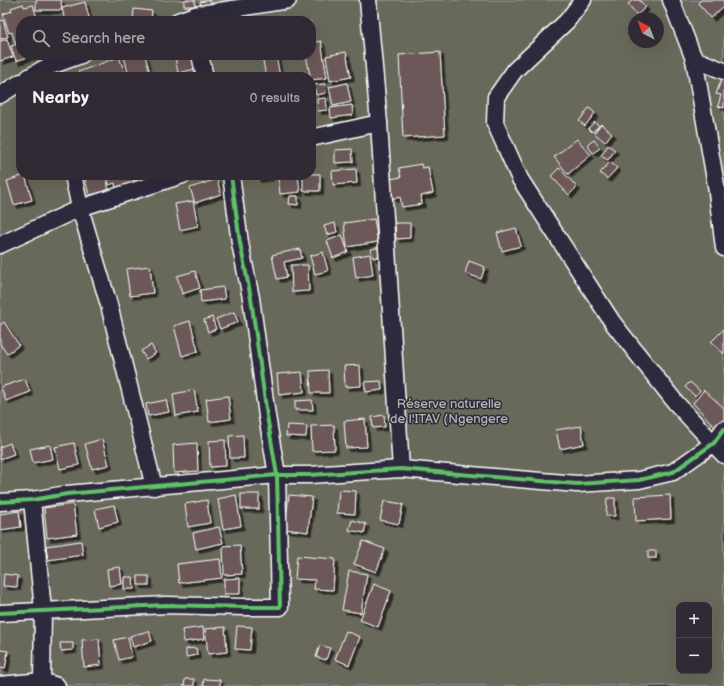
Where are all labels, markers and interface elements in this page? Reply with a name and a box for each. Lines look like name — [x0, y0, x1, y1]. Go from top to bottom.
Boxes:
north arrow — [628, 12, 664, 48]
search box — [16, 16, 316, 60]
icon: search — [30, 27, 52, 49]
text: Search here — [62, 29, 145, 48]
text: Nearby — [32, 88, 89, 108]
text: 0 results — [250, 90, 300, 106]
park label: Réserve naturelle de l'ITAV (Ngengere — [390, 396, 508, 427]
map controls — [676, 602, 712, 674]
button: + — [676, 602, 712, 638]
button: − — [676, 638, 712, 674]

